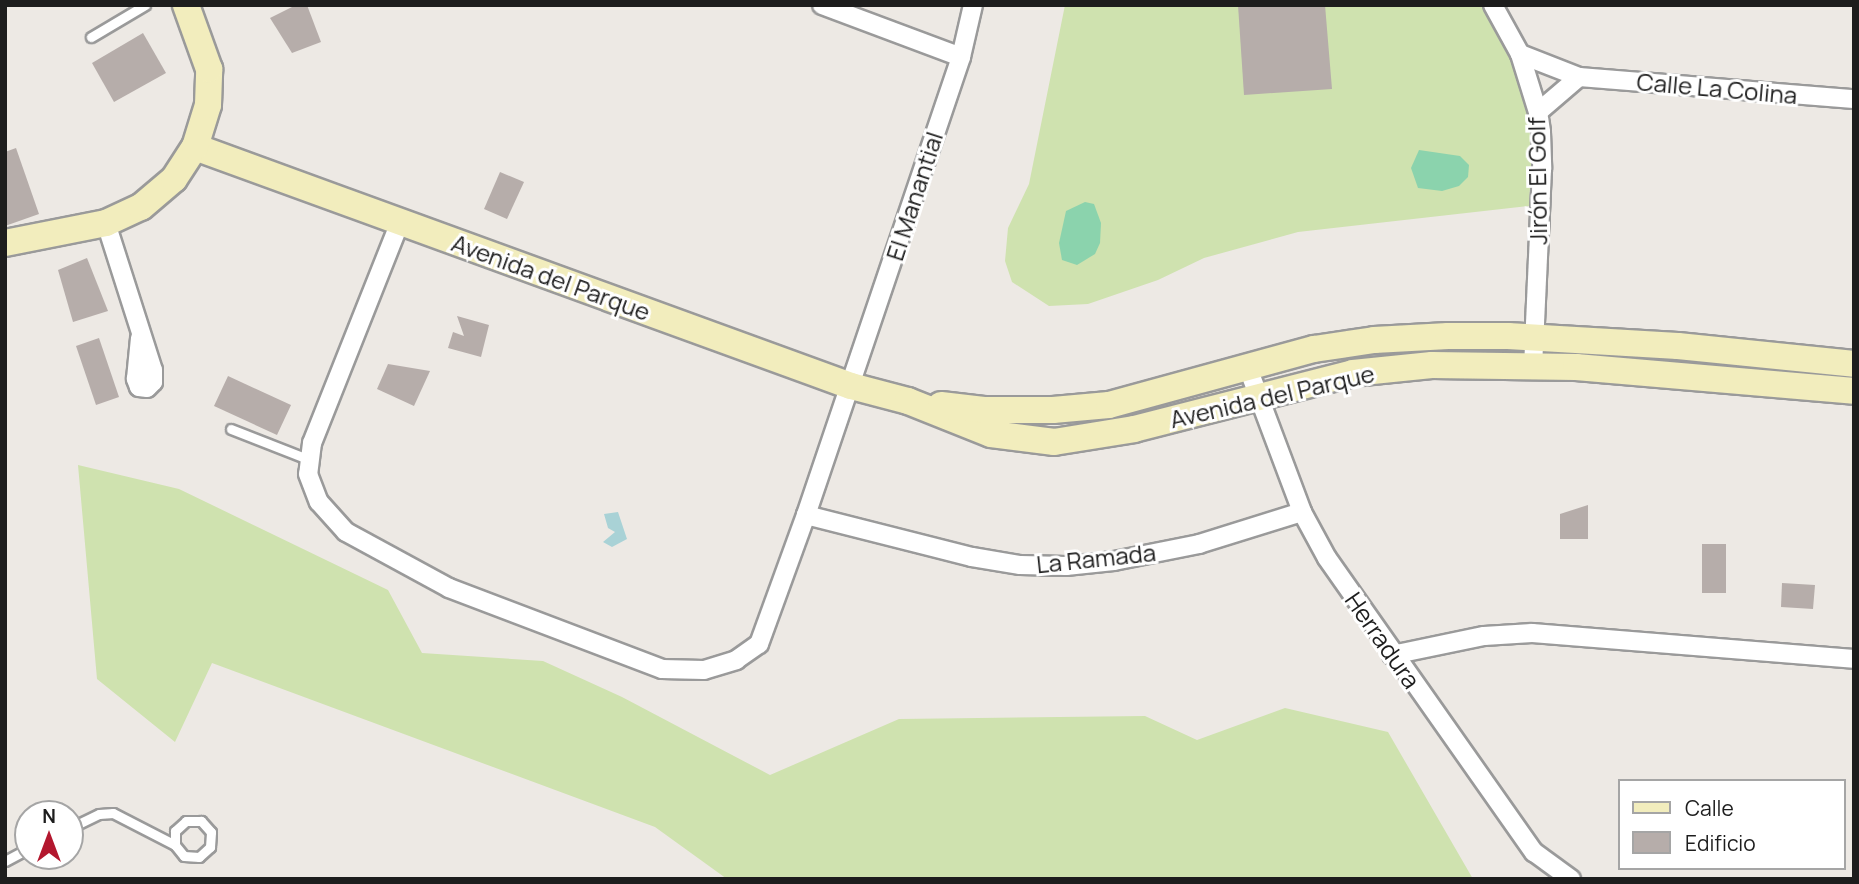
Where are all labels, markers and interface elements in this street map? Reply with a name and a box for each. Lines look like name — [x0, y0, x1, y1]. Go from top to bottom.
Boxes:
street label: Calle La Colina — [1636, 67, 1798, 109]
street label: Jirón El Golf — [1521, 117, 1553, 245]
street label: El Manantial — [880, 128, 948, 264]
street label: Avenida del Parque — [448, 228, 654, 326]
street label: Avenida del Parque — [1167, 358, 1377, 434]
street label: La Ramada — [1035, 537, 1157, 579]
street label: Herradura — [1339, 586, 1427, 694]
legend — [1618, 779, 1845, 870]
text: Calle — [1685, 794, 1734, 822]
north arrow — [14, 800, 84, 870]
text: N — [42, 803, 56, 829]
text: Edificio — [1685, 829, 1756, 857]

